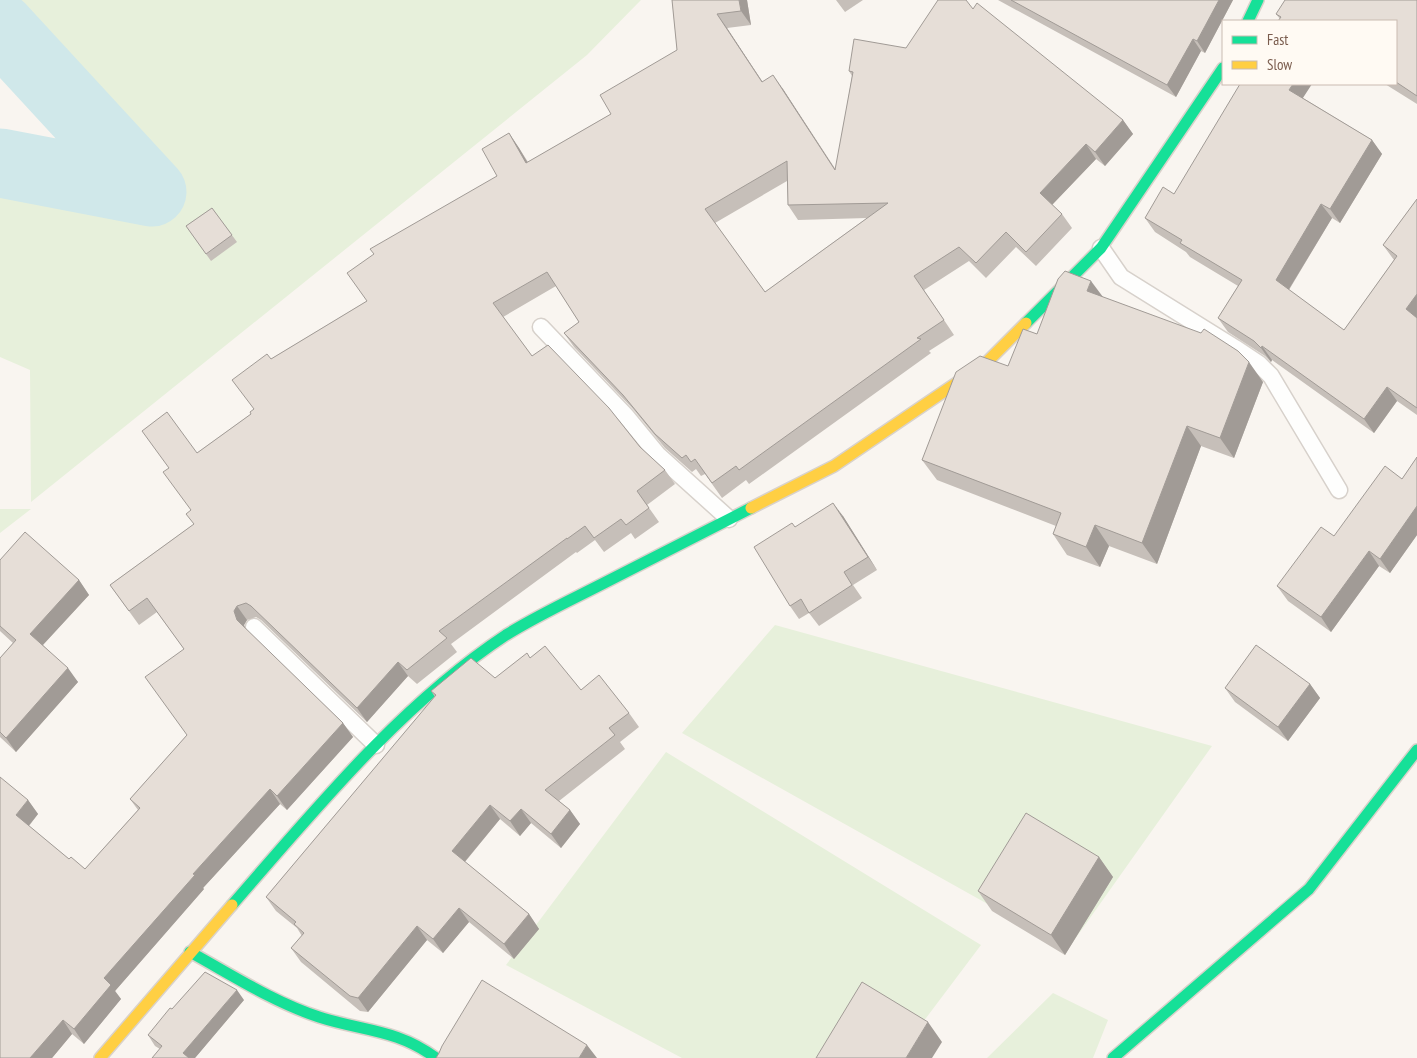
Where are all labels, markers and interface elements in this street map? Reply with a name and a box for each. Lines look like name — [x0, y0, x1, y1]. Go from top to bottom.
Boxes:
legend — [1222, 20, 1397, 85]
text: Fast — [1267, 30, 1288, 49]
text: Slow — [1267, 55, 1292, 74]

